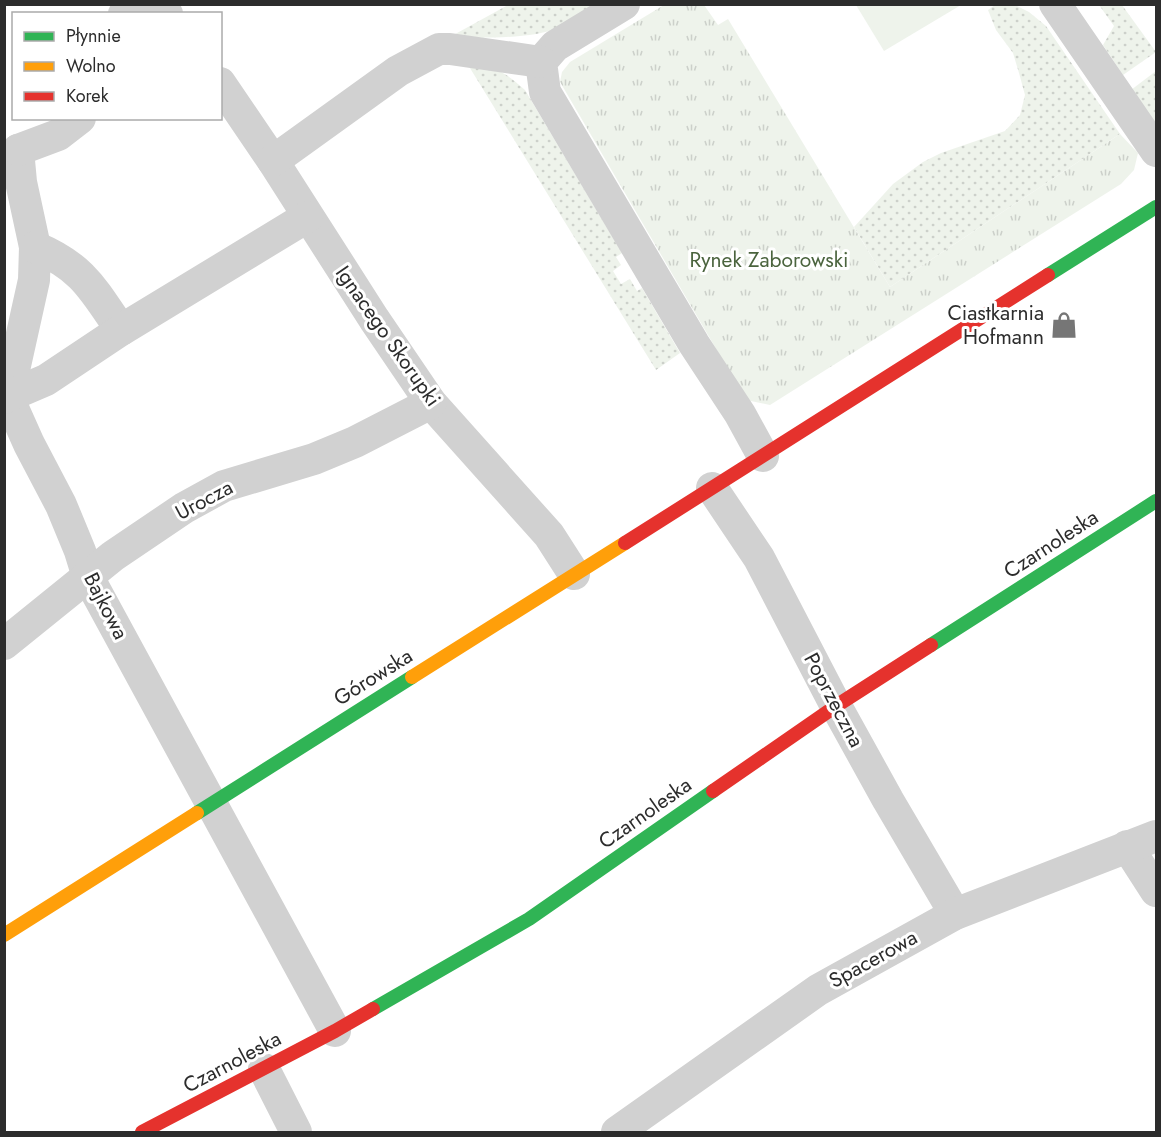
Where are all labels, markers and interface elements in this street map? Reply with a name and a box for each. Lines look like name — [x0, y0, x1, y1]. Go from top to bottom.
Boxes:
legend — [12, 12, 222, 120]
text: Płynnie — [66, 23, 121, 49]
text: Wolno — [66, 53, 116, 79]
text: Korek — [66, 83, 109, 109]
park label: Rynek Zaborowski — [690, 245, 848, 275]
street label: Ignacego Skorupki — [328, 260, 448, 412]
place label: Ciastkarnia Hofmann — [947, 298, 1044, 352]
shop icon: Ciastkarnia Hofmann — [1049, 310, 1079, 340]
street label: Urocza — [170, 472, 238, 528]
street label: Czarnoleska — [998, 502, 1104, 586]
street label: Bajkowa — [76, 567, 136, 645]
street label: Górowska — [328, 641, 418, 713]
street label: Poprzeczna — [797, 647, 871, 753]
street label: Czarnoleska — [592, 770, 698, 856]
street label: Spacerowa — [823, 922, 923, 996]
street label: Czarnoleska — [178, 1024, 286, 1100]

